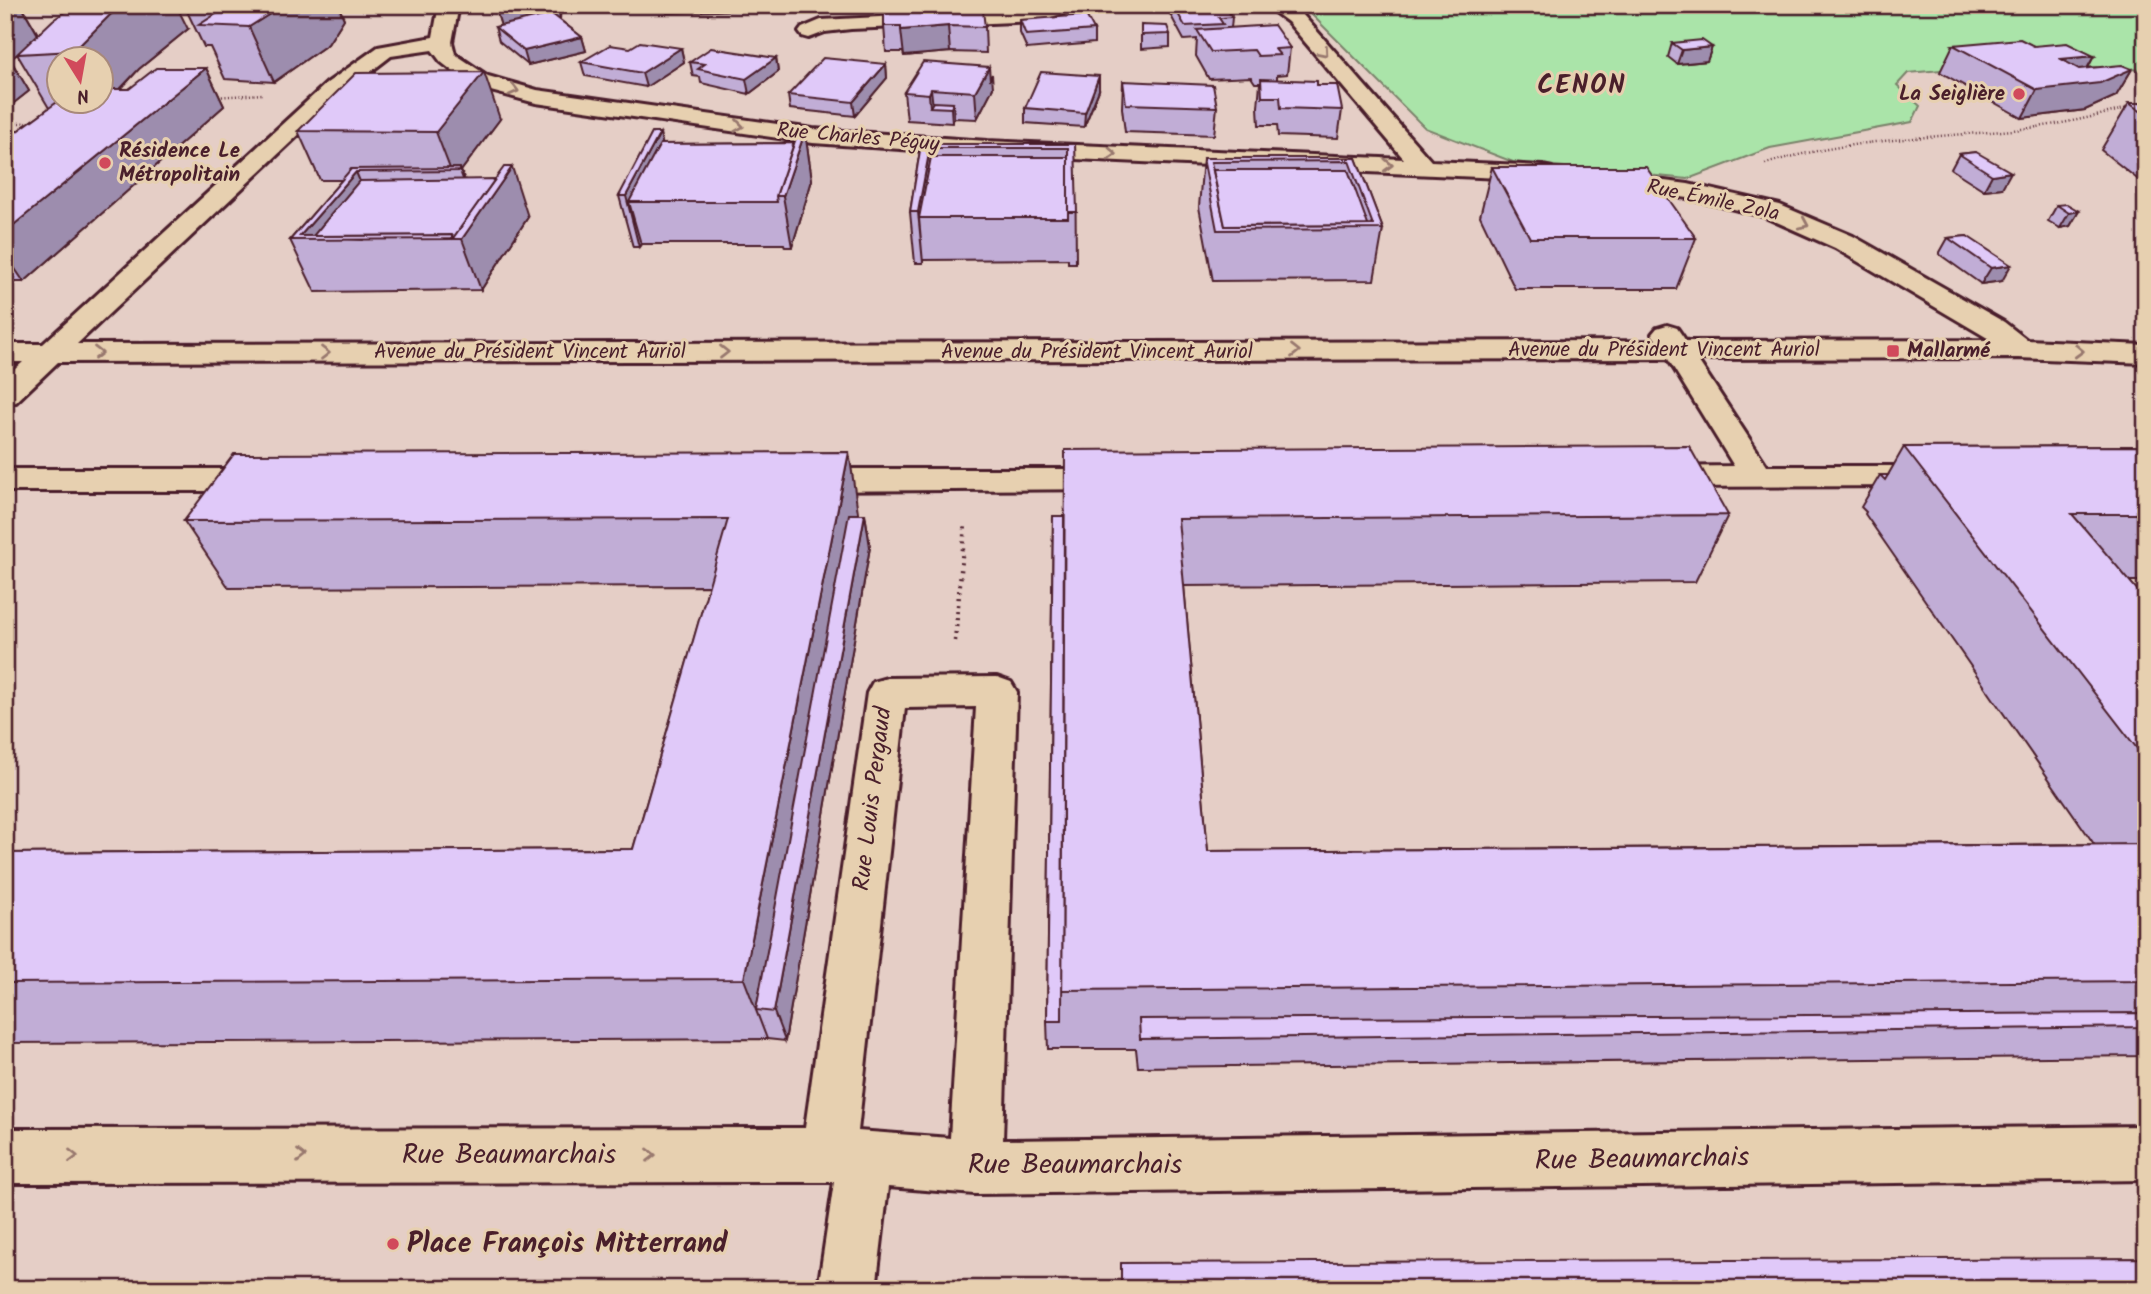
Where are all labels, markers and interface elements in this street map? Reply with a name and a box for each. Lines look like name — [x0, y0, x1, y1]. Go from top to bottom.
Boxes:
one-way arrow — [1316, 43, 1328, 56]
north arrow — [46, 46, 116, 116]
district label: CENON — [1537, 65, 1627, 107]
place label: La Seiglière — [1899, 78, 2005, 111]
text: N — [74, 79, 92, 111]
one-way arrow — [508, 82, 520, 96]
marker: La Seiglière — [2011, 86, 2027, 102]
street label: Rue Charles Péguy — [775, 114, 941, 162]
one-way arrow — [733, 118, 744, 133]
place label: Résidence Le Métropolitain — [119, 135, 240, 192]
one-way arrow — [1107, 146, 1118, 161]
marker: Résidence Le Métropolitain — [97, 155, 113, 171]
one-way arrow — [1383, 158, 1394, 173]
street label: Rue Émile Zola — [1644, 171, 1782, 231]
one-way arrow — [1796, 216, 1809, 230]
street label: Avenue du Président Vincent Auriol — [1508, 334, 1820, 367]
place label: Mallarmé — [1907, 335, 1991, 368]
street label: Avenue du Président Vincent Auriol — [374, 336, 686, 369]
street label: Avenue du Président Vincent Auriol — [941, 336, 1253, 369]
one-way arrow — [1290, 343, 1301, 359]
marker: Mallarmé — [1885, 343, 1901, 359]
one-way arrow — [720, 344, 730, 360]
one-way arrow — [2073, 344, 2084, 359]
one-way arrow — [93, 345, 104, 361]
one-way arrow — [321, 345, 331, 361]
street label: Rue Louis Pergaud — [842, 704, 904, 893]
street label: Rue Beaumarchais — [402, 1133, 616, 1178]
street label: Rue Beaumarchais — [1534, 1136, 1750, 1184]
street label: Rue Beaumarchais — [968, 1143, 1182, 1188]
one-way arrow — [646, 1147, 657, 1163]
one-way arrow — [69, 1148, 79, 1164]
one-way arrow — [296, 1148, 307, 1164]
place label: Place François Mitterrand — [407, 1222, 728, 1267]
marker: Place François Mitterrand — [385, 1236, 401, 1252]

